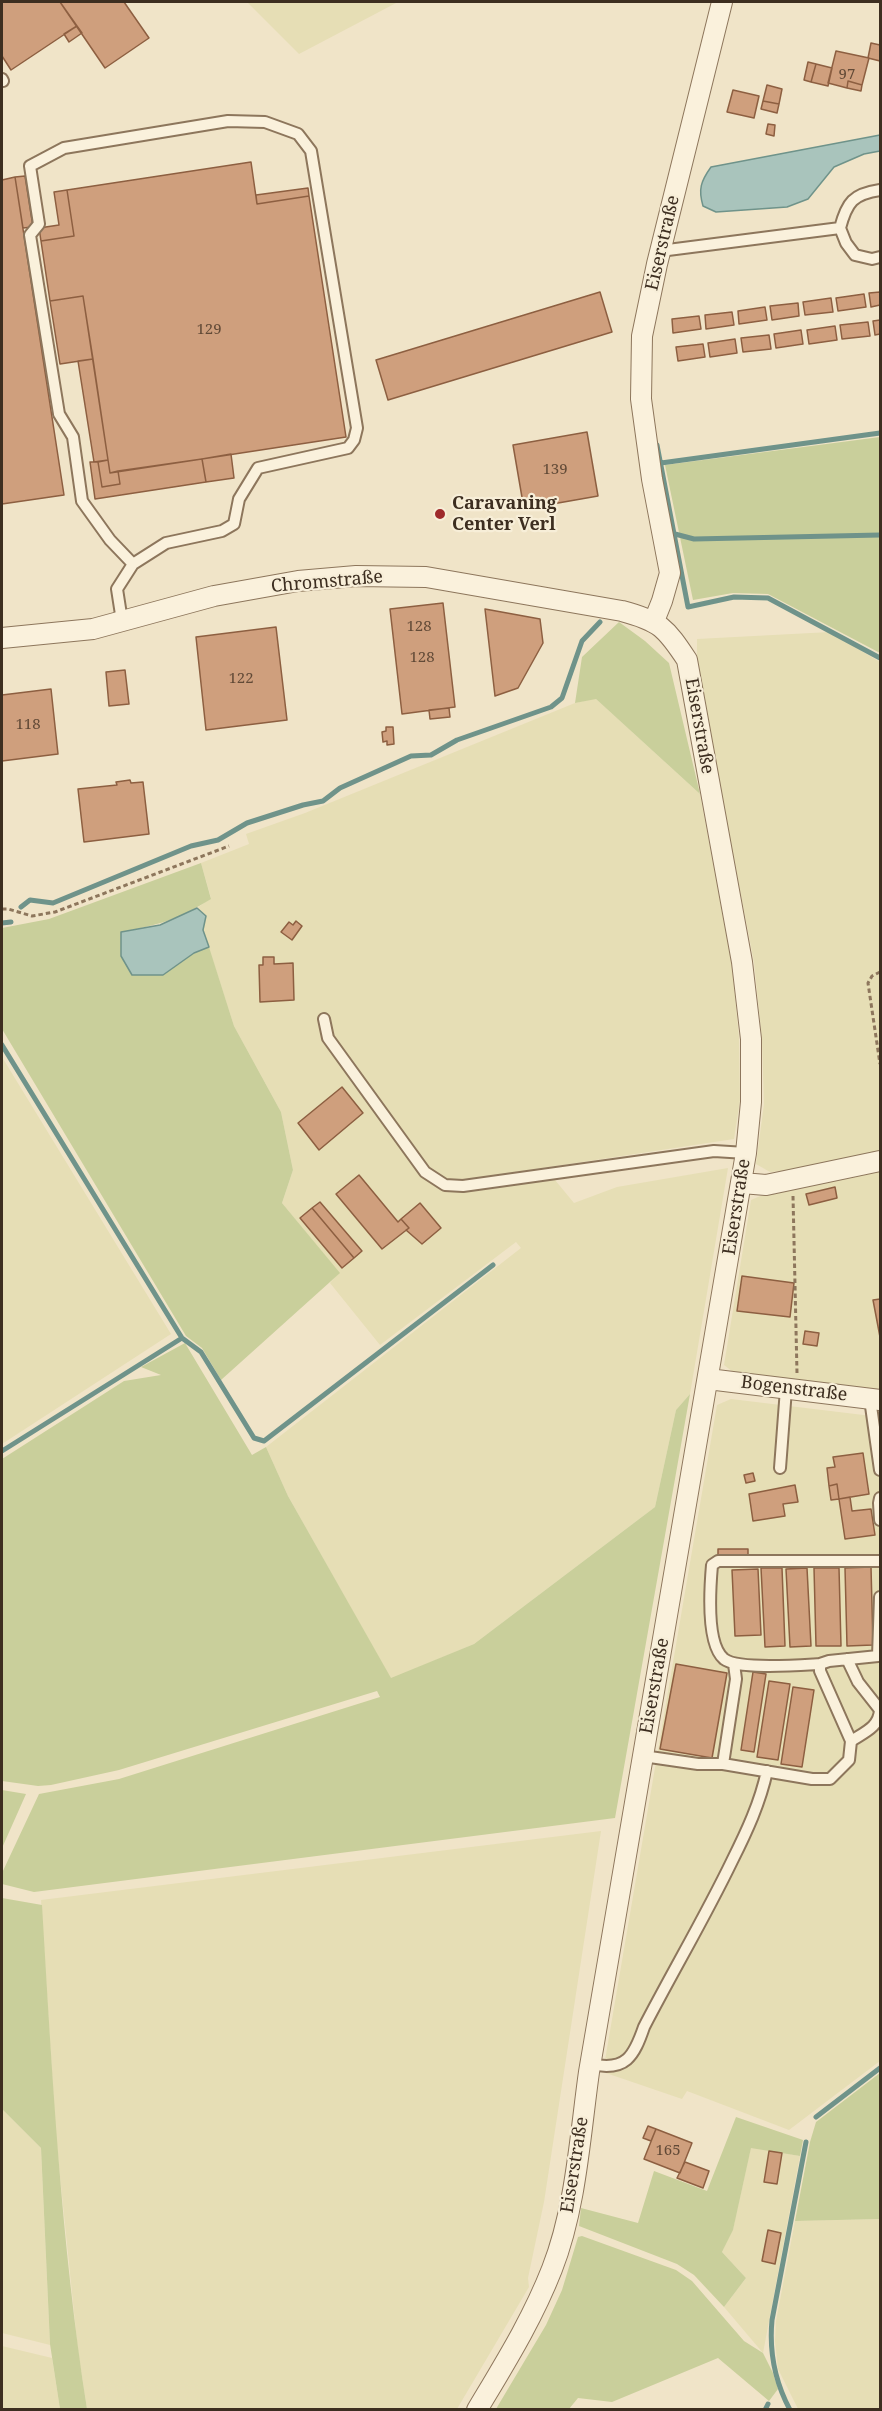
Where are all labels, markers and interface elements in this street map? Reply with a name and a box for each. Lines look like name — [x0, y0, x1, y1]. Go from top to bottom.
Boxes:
house number: 97 — [839, 66, 855, 84]
street label: Eiserstraße — [642, 193, 684, 293]
house number: 129 — [196, 321, 222, 339]
house number: 139 — [542, 461, 568, 479]
place label: Caravaning Center Verl — [452, 493, 557, 536]
marker: Caravaning Center Verl — [433, 507, 447, 521]
street label: Chromstraße — [270, 566, 384, 598]
house number: 128 — [406, 618, 432, 636]
house number: 128 — [409, 649, 435, 667]
house number: 122 — [228, 670, 254, 688]
street label: Eiserstraße — [680, 676, 718, 776]
house number: 118 — [15, 716, 41, 734]
street label: Eiserstraße — [719, 1157, 755, 1257]
street label: Bogenstraße — [740, 1372, 848, 1406]
street label: Eiserstraße — [636, 1636, 674, 1736]
street label: Eiserstraße — [557, 2115, 593, 2215]
house number: 165 — [655, 2142, 681, 2160]

